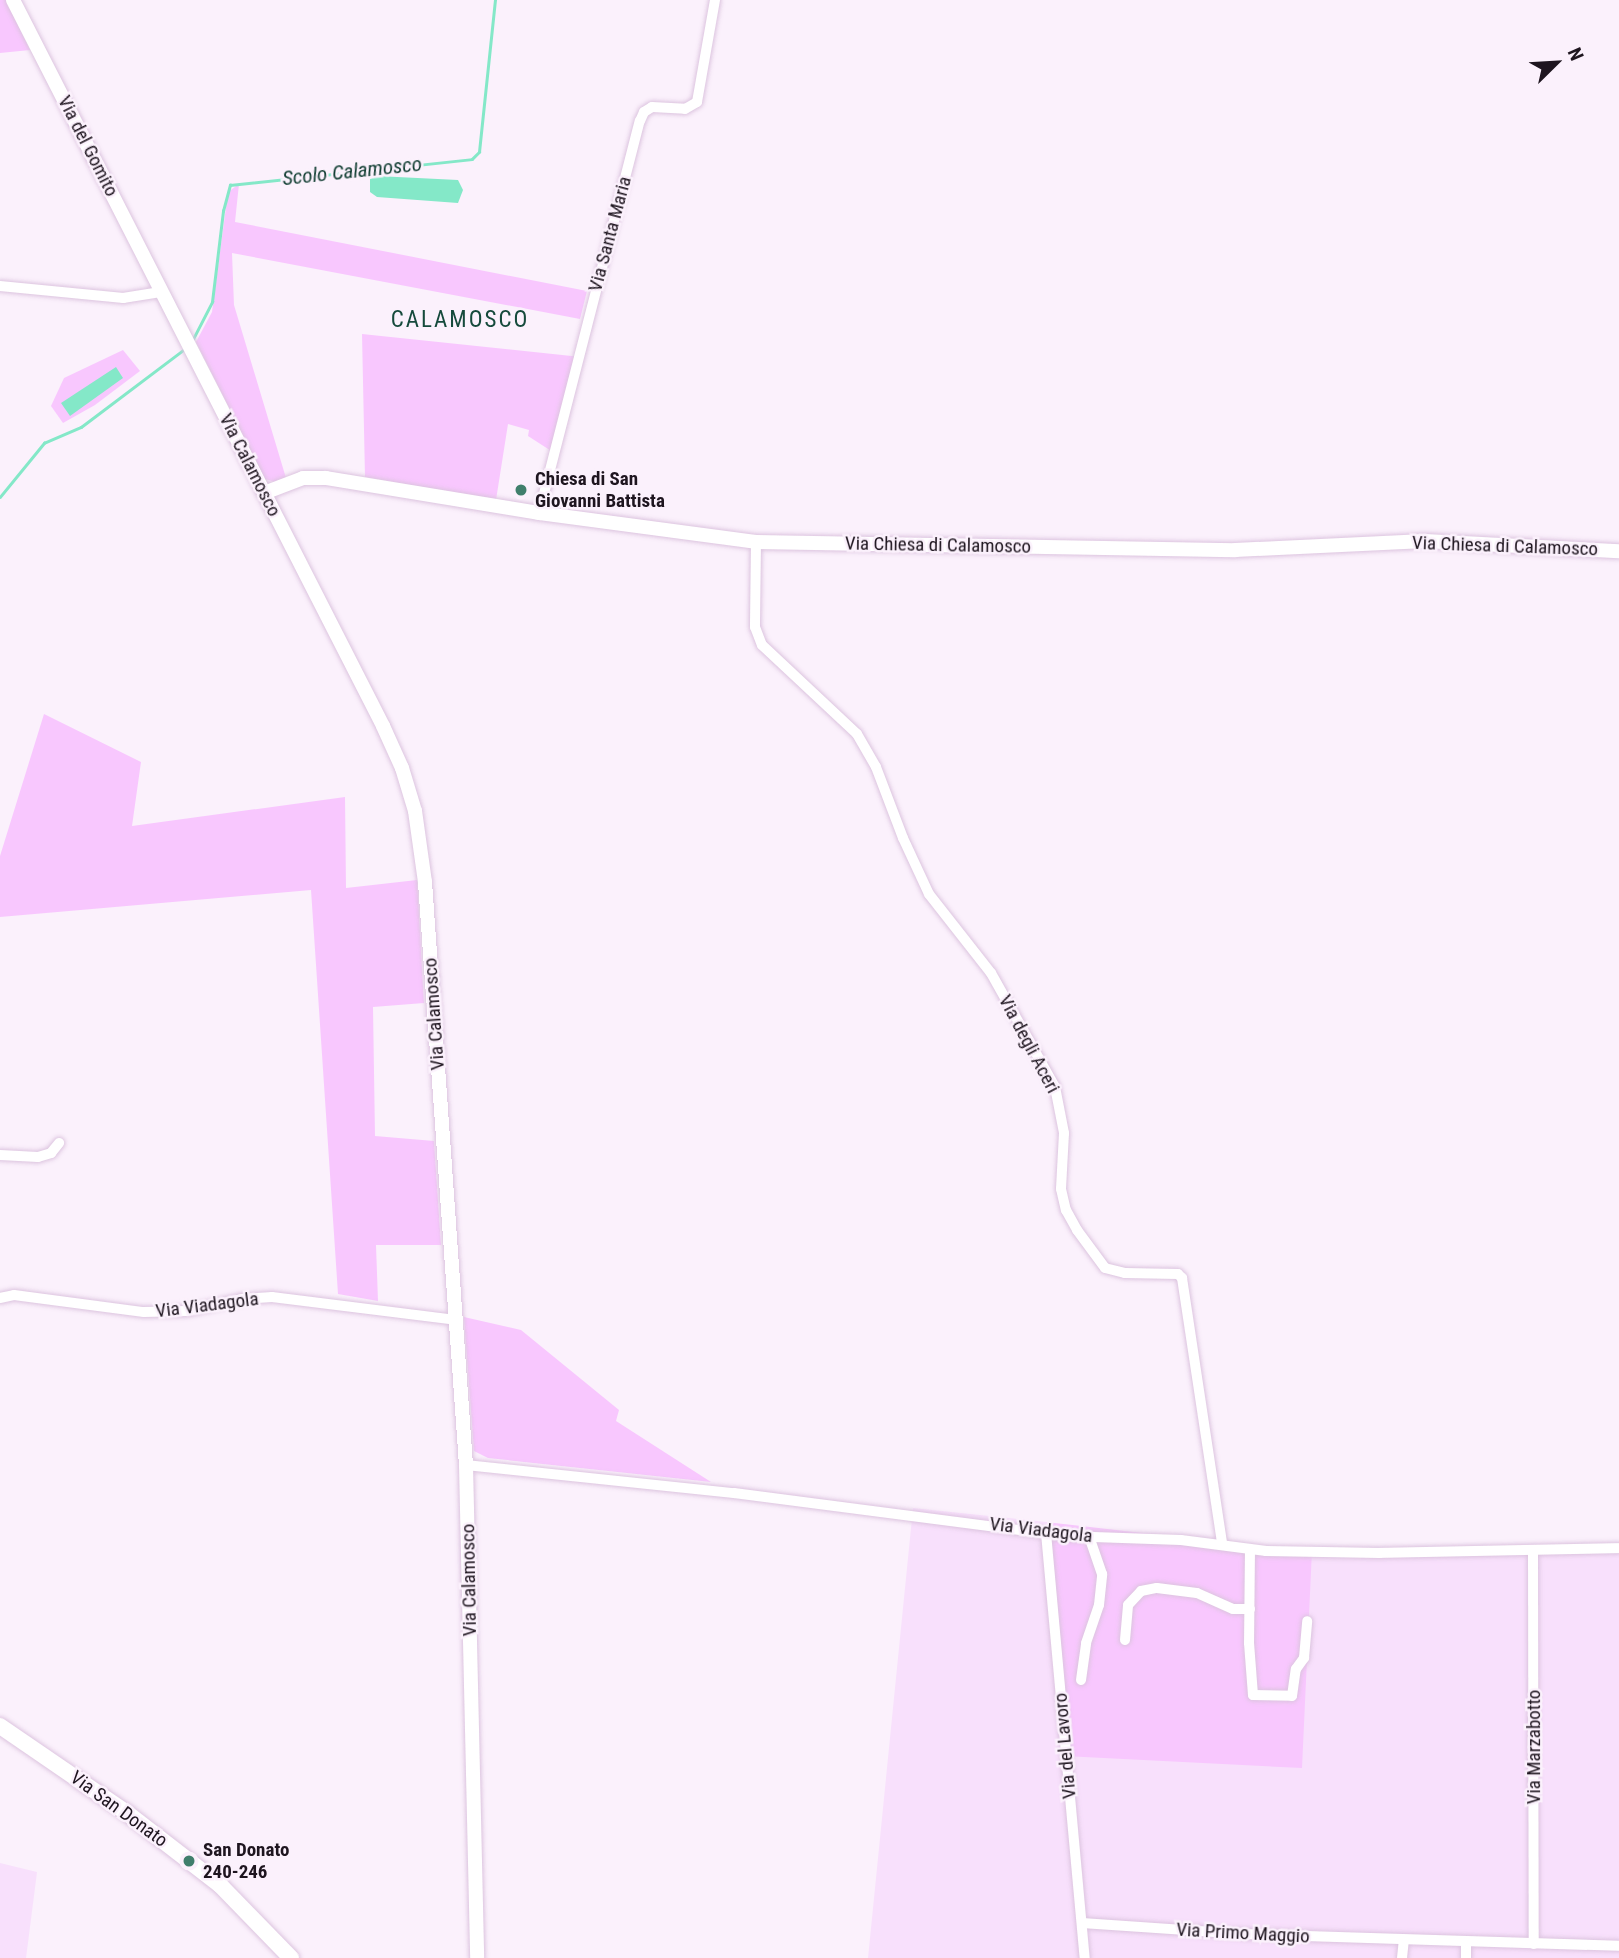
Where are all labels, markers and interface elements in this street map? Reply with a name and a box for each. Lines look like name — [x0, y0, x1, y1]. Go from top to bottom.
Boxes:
north arrow — [1521, 28, 1591, 98]
text: N — [1563, 44, 1589, 64]
street label: Via del Gomito — [53, 92, 123, 200]
water label: Scolo Calamosco — [281, 151, 423, 191]
street label: Via Santa Maria — [584, 174, 636, 294]
district label: CALAMOSCO — [392, 306, 528, 334]
street label: Via Calamosco — [214, 410, 286, 520]
place label: Chiesa di San Giovanni Battista — [535, 468, 665, 512]
marker: Chiesa di San Giovanni Battista — [513, 482, 529, 498]
street label: Via Chiesa di Calamosco — [1412, 531, 1598, 561]
street label: Via Chiesa di Calamosco — [845, 532, 1031, 558]
street label: Via Calamosco — [419, 957, 449, 1071]
street label: Via degli Aceri — [994, 991, 1064, 1097]
street label: Via Viadagola — [154, 1287, 260, 1323]
street label: Via Viadagola — [988, 1512, 1094, 1548]
street label: Via Calamosco — [457, 1523, 481, 1637]
street label: Via Marzabotto — [1523, 1690, 1545, 1804]
street label: Via del Lavoro — [1049, 1692, 1081, 1800]
street label: Via San Donato — [66, 1766, 172, 1852]
place label: San Donato 240-246 — [203, 1839, 289, 1883]
marker: San Donato 240-246 — [181, 1853, 197, 1869]
street label: Via Primo Maggio — [1176, 1918, 1310, 1948]

